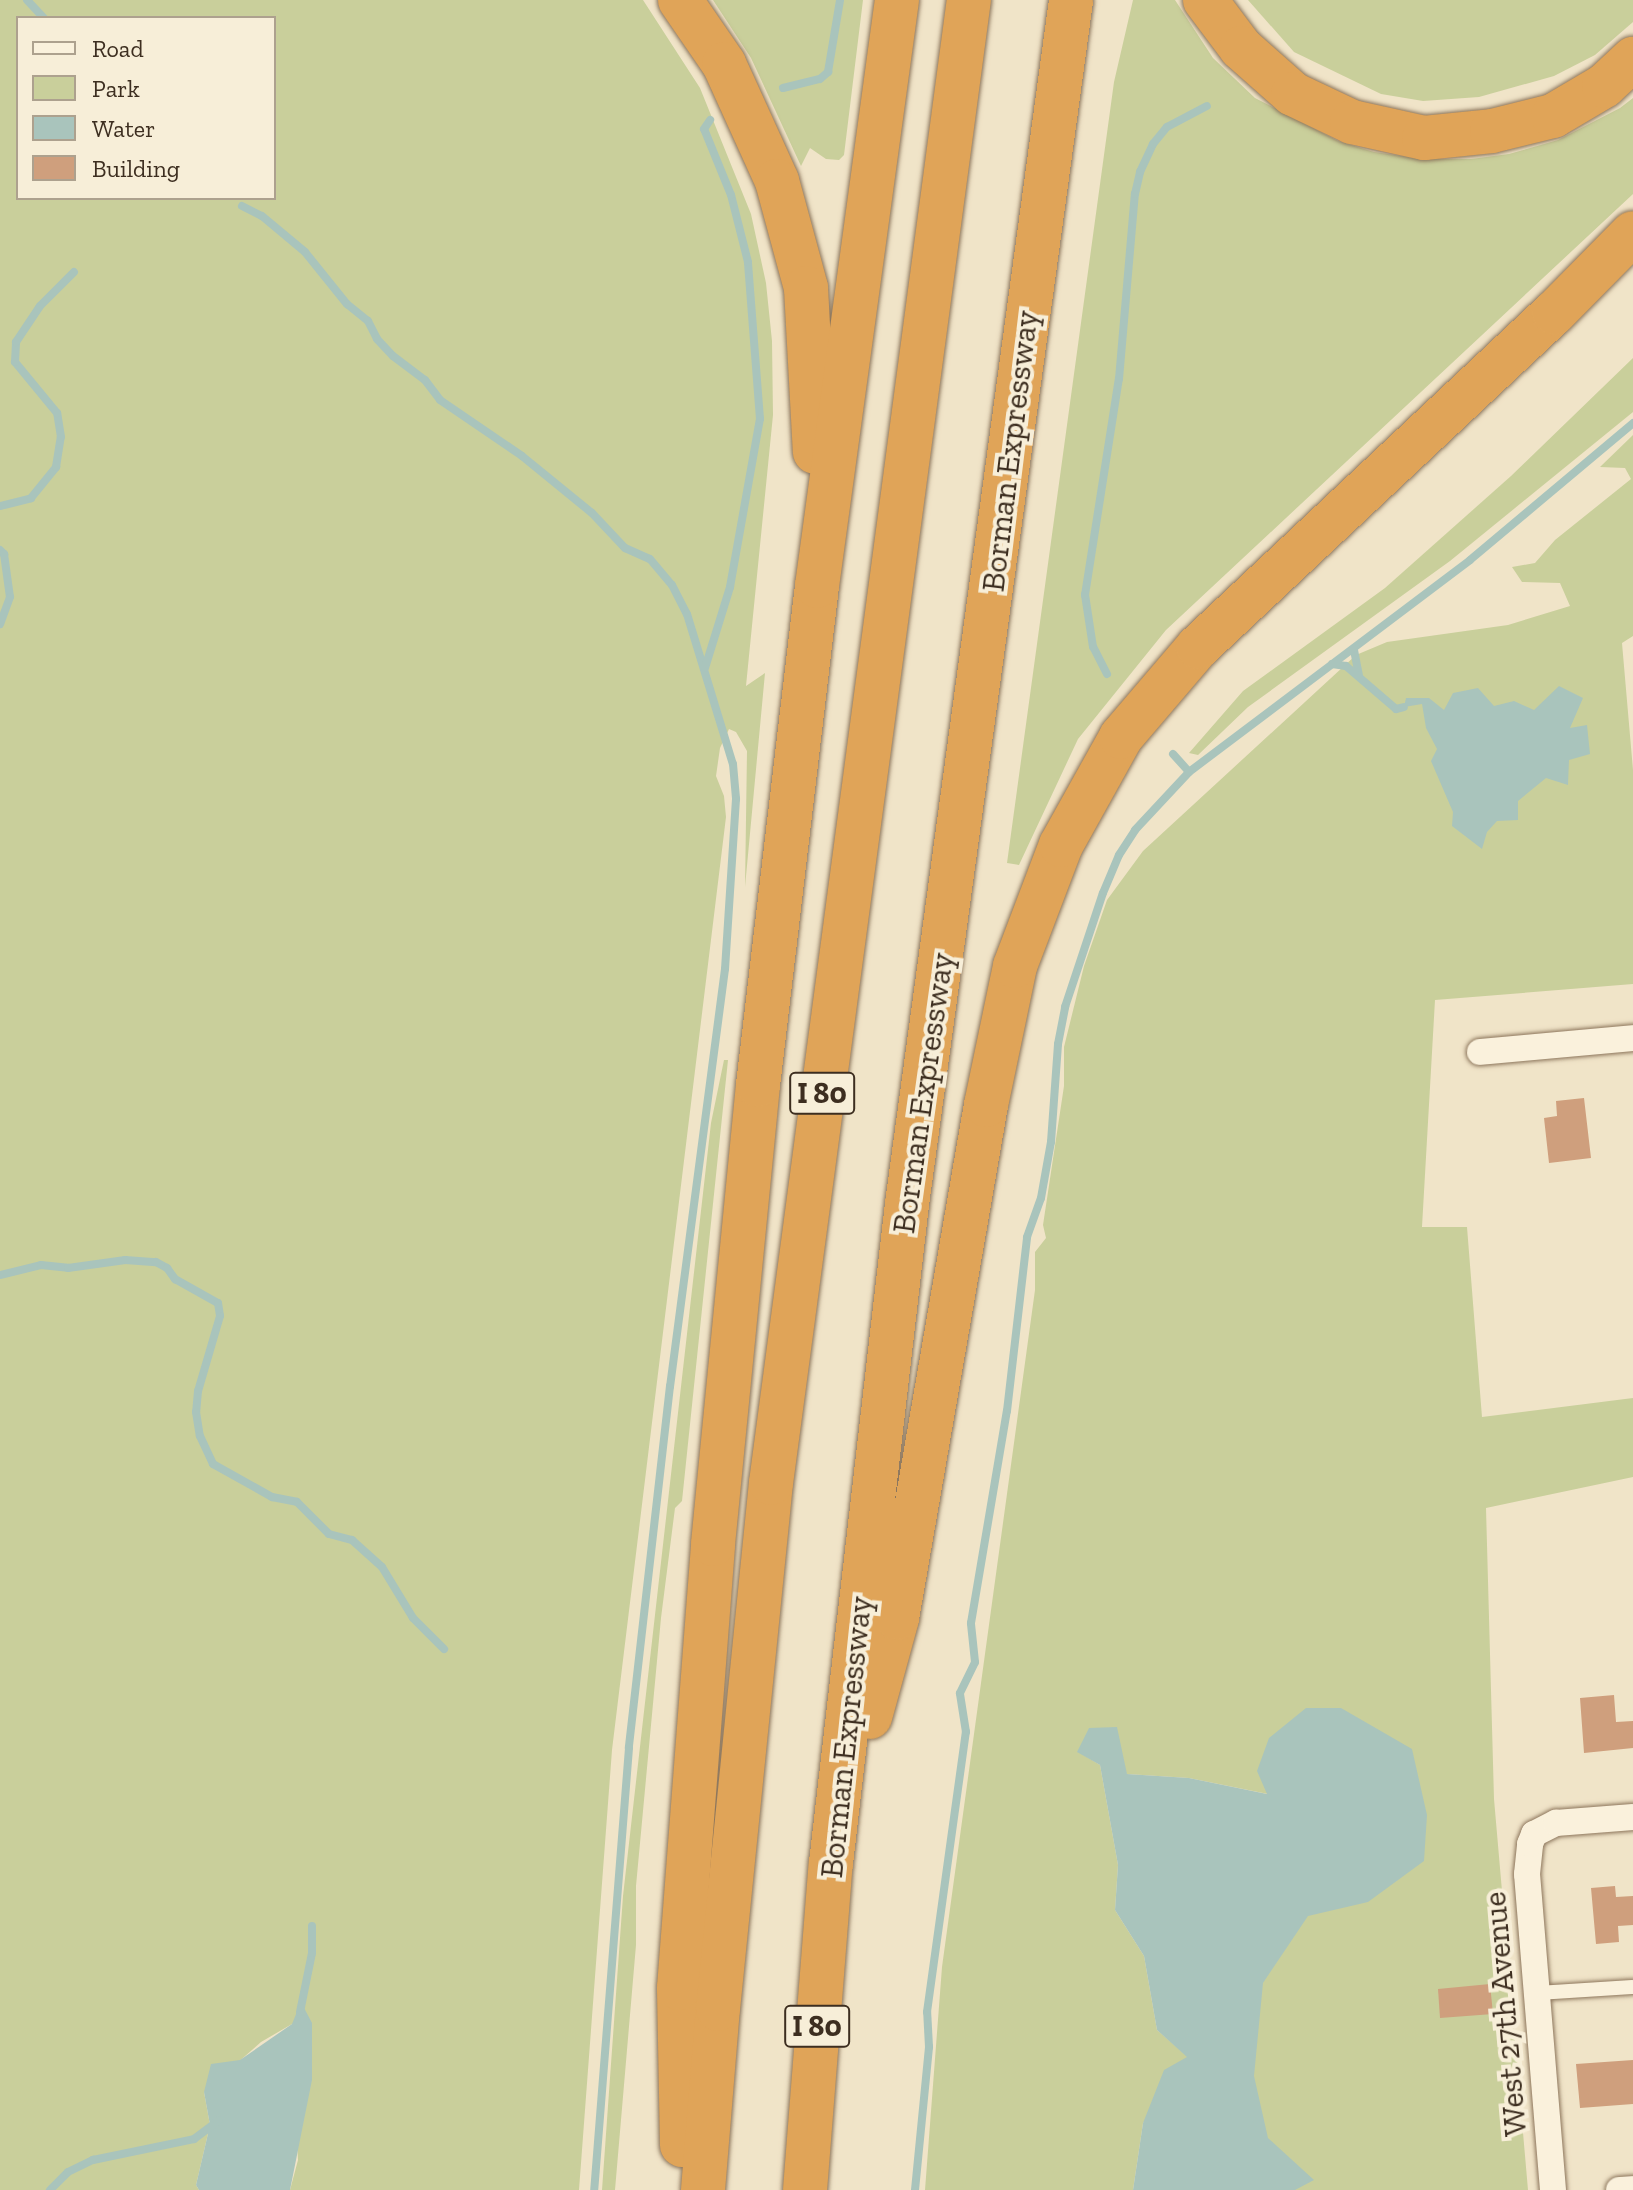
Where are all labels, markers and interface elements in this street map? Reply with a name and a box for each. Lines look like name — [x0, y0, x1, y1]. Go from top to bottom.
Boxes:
legend — [16, 16, 276, 200]
text: Road — [92, 34, 144, 63]
text: Park — [92, 74, 140, 103]
text: Water — [92, 114, 155, 143]
text: Building — [92, 154, 180, 183]
street label: Borman Expressway — [974, 308, 1046, 594]
street label: Borman Expressway — [884, 950, 962, 1236]
road number: I 80 — [788, 1067, 856, 1119]
street label: Borman Expressway — [812, 1594, 880, 1880]
street label: West 27th Avenue — [1475, 1889, 1535, 2139]
road number: I 80 — [783, 2000, 851, 2052]

